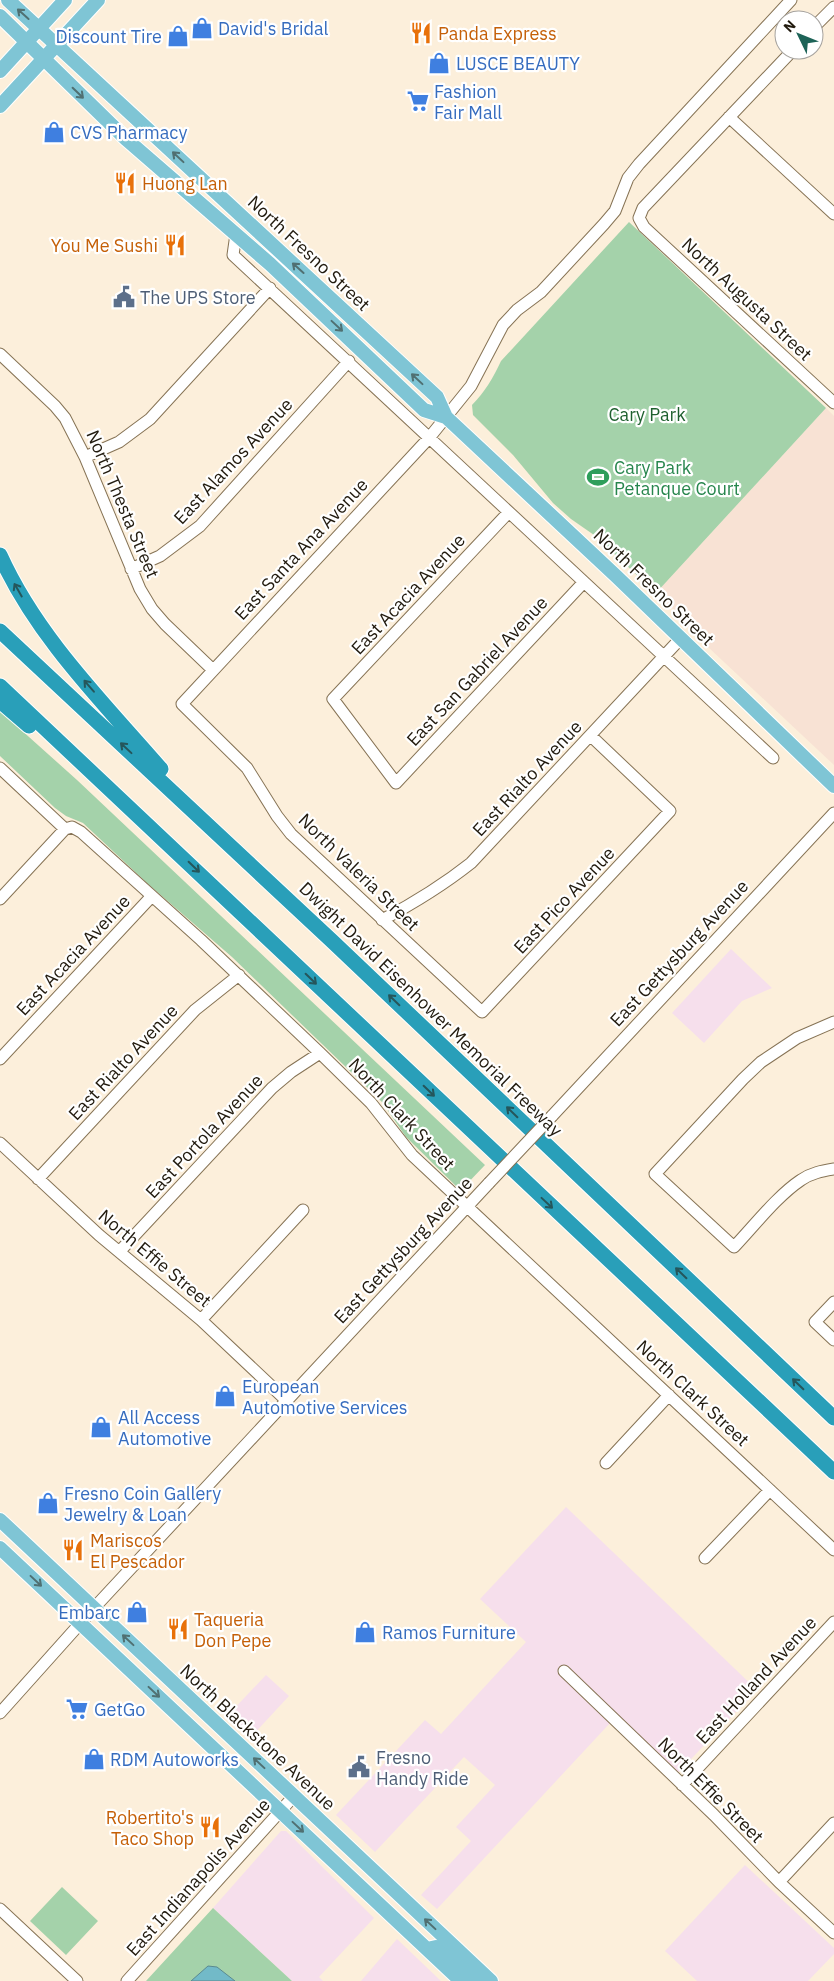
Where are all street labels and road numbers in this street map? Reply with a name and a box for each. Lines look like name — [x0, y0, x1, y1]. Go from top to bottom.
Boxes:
street label: North Fresno Street — [243, 190, 375, 316]
street label: North Augusta Street — [677, 233, 817, 365]
street label: East Alamos Avenue — [169, 393, 298, 529]
street label: North Thesta Street — [81, 426, 165, 582]
street label: East Santa Ana Avenue — [229, 473, 373, 625]
street label: North Fresno Street — [589, 523, 719, 651]
street label: East Acacia Avenue — [346, 529, 470, 659]
street label: East San Gabriel Avenue — [402, 591, 553, 751]
street label: East Rialto Avenue — [467, 715, 587, 841]
street label: North Valeria Street — [294, 808, 424, 936]
street label: East Pico Avenue — [508, 842, 620, 958]
street label: East Gettysburg Avenue — [605, 875, 753, 1031]
street label: Dwight David Eisenhower Memorial Freeway — [295, 877, 567, 1141]
street label: East Acacia Avenue — [11, 890, 135, 1020]
street label: East Rialto Avenue — [63, 999, 183, 1125]
street label: North Clark Street — [344, 1053, 460, 1175]
street label: East Portola Avenue — [140, 1069, 268, 1203]
street label: East Gettysburg Avenue — [329, 1172, 477, 1328]
street label: North Effie Street — [94, 1204, 216, 1312]
street label: North Clark Street — [632, 1335, 754, 1451]
street label: East Holland Avenue — [691, 1611, 821, 1749]
street label: North Blackstone Avenue — [175, 1659, 341, 1815]
street label: North Effie Street — [653, 1732, 769, 1848]
street label: East Indianapolis Avenue — [121, 1793, 275, 1961]

